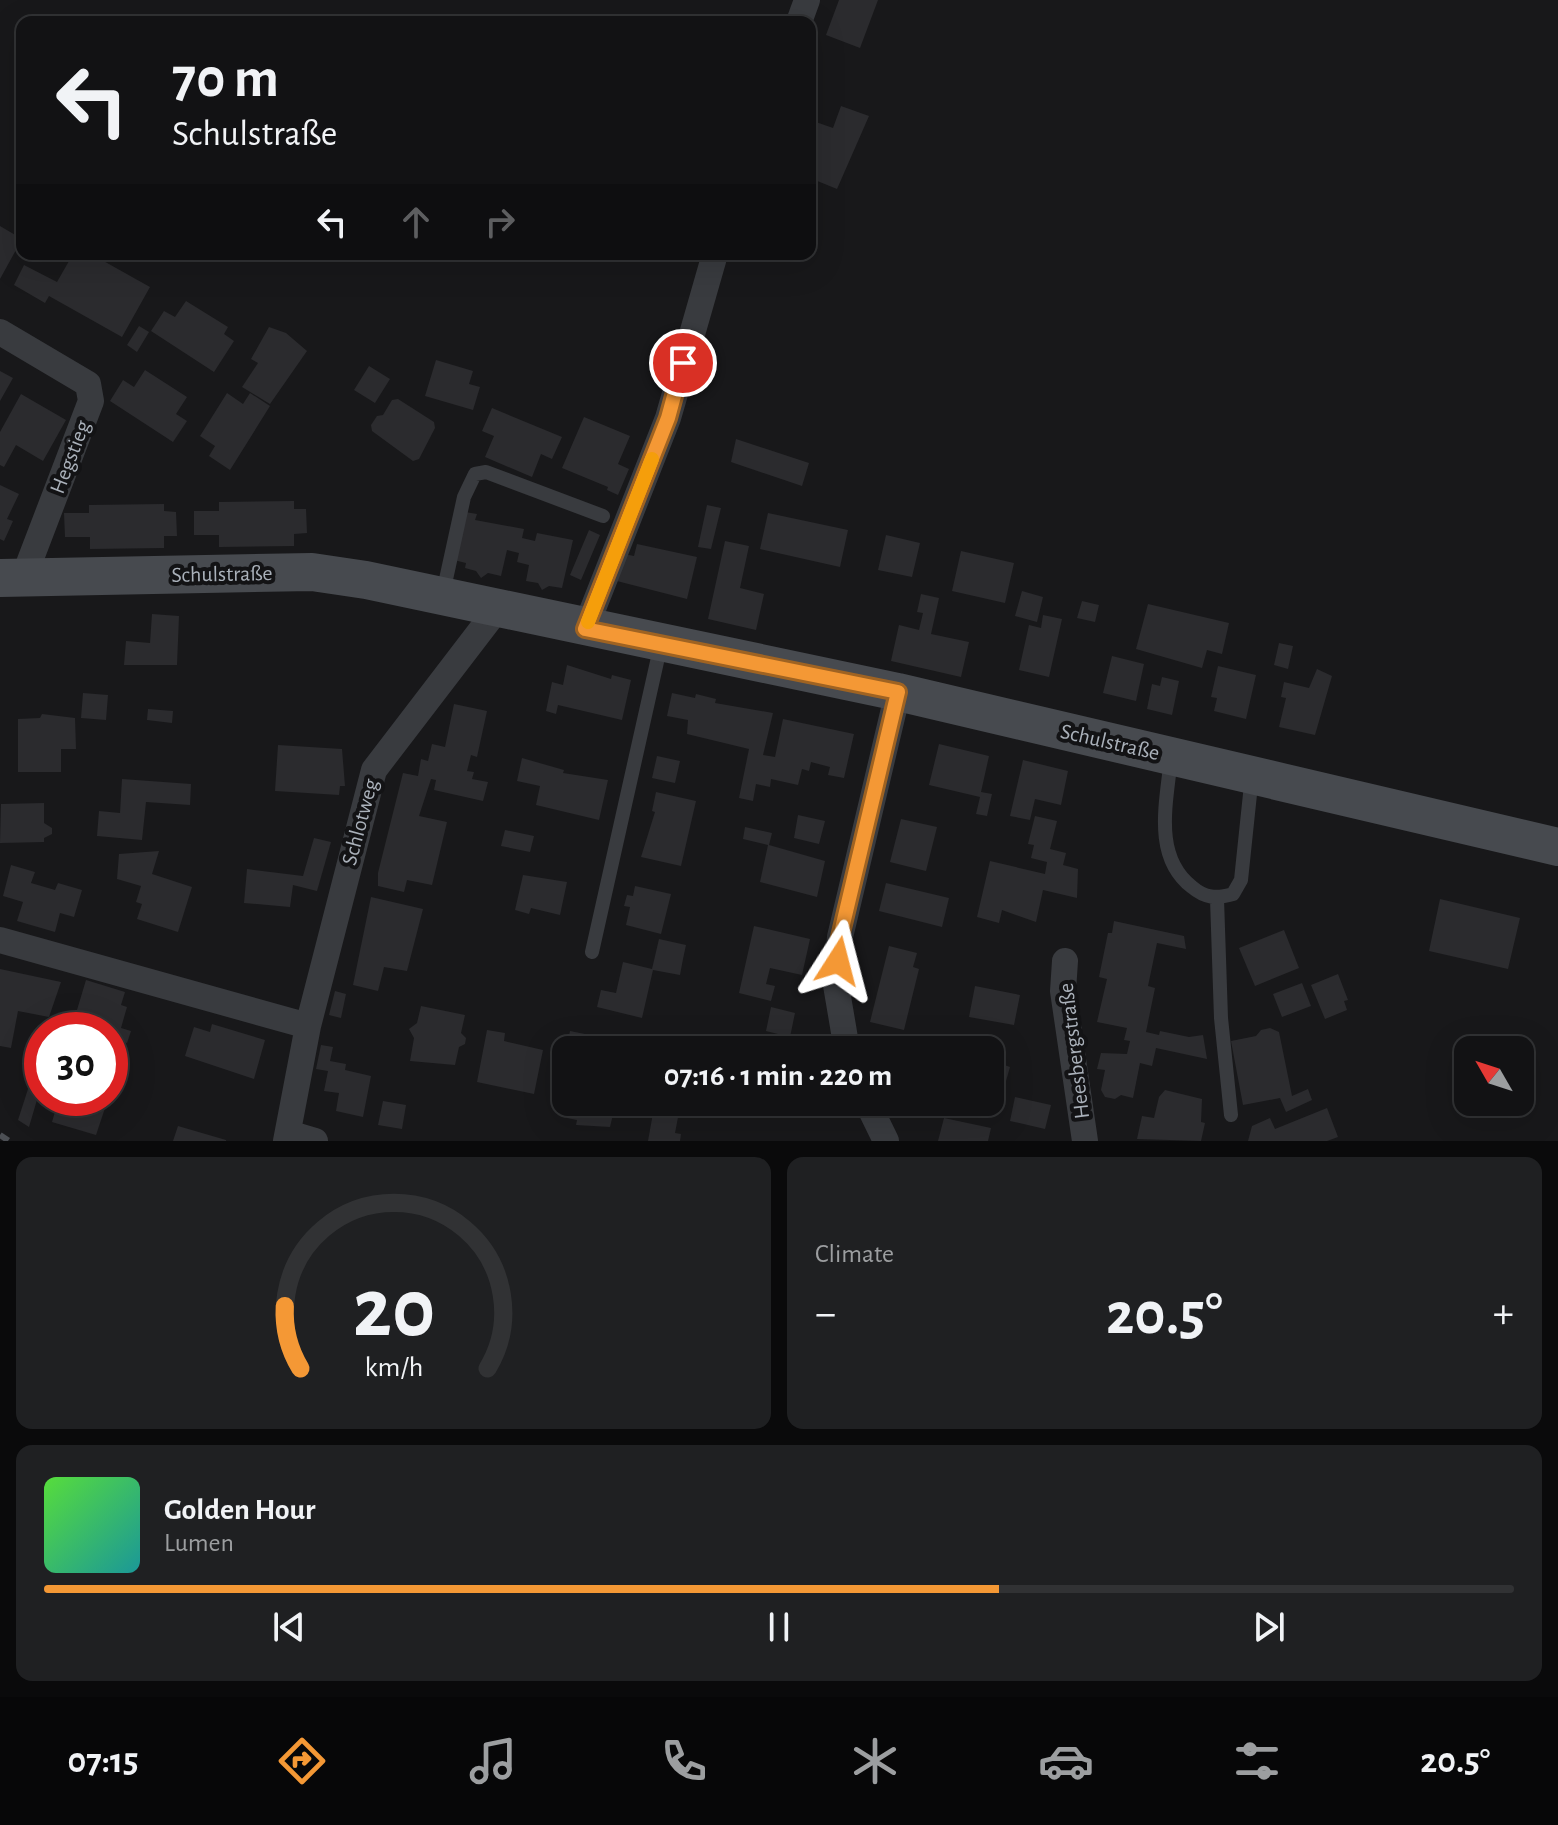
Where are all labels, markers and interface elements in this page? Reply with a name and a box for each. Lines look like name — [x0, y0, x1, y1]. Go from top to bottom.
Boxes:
icon: left — [40, 48, 144, 152]
text: 70 m — [172, 51, 279, 107]
text: Schulstraße — [172, 116, 337, 152]
icon: left — [310, 200, 354, 244]
icon: ahead — [394, 200, 438, 244]
icon: right — [478, 200, 522, 244]
pin — [649, 329, 717, 397]
icon: arrive — [661, 341, 705, 385]
street label: Hegstieg — [46, 417, 94, 497]
street label: Schulstraße — [171, 562, 273, 586]
street label: Schulstraße — [1058, 720, 1162, 764]
street label: Schlotweg — [338, 776, 382, 867]
position arrow — [796, 919, 880, 1003]
street label: Heesbergstraße — [1055, 982, 1093, 1120]
speed limit sign: 30 — [24, 1012, 128, 1116]
north arrow — [1454, 1036, 1534, 1116]
map controls — [1454, 1036, 1534, 1116]
text: 07:16 · 1 min · 220 m — [664, 1061, 892, 1091]
text: Climate — [815, 1241, 894, 1267]
text: 20 — [352, 1268, 435, 1352]
text: 20.5° — [1106, 1285, 1223, 1345]
text: − — [815, 1292, 836, 1336]
text: + — [1493, 1292, 1514, 1336]
text: km/h — [364, 1353, 423, 1382]
text: Golden Hour — [164, 1495, 316, 1525]
text: Lumen — [164, 1530, 234, 1556]
icon: previous — [267, 1605, 311, 1649]
icon: pause — [757, 1605, 801, 1649]
icon: next — [1247, 1605, 1291, 1649]
icon: directions — [274, 1733, 330, 1789]
icon: music — [465, 1733, 521, 1789]
icon: phone — [656, 1733, 712, 1789]
icon: climate — [847, 1733, 903, 1789]
icon: car — [1038, 1733, 1094, 1789]
icon: filters — [1229, 1733, 1285, 1789]
text: 07:15 — [68, 1743, 139, 1779]
text: 20.5° — [1420, 1743, 1490, 1779]

